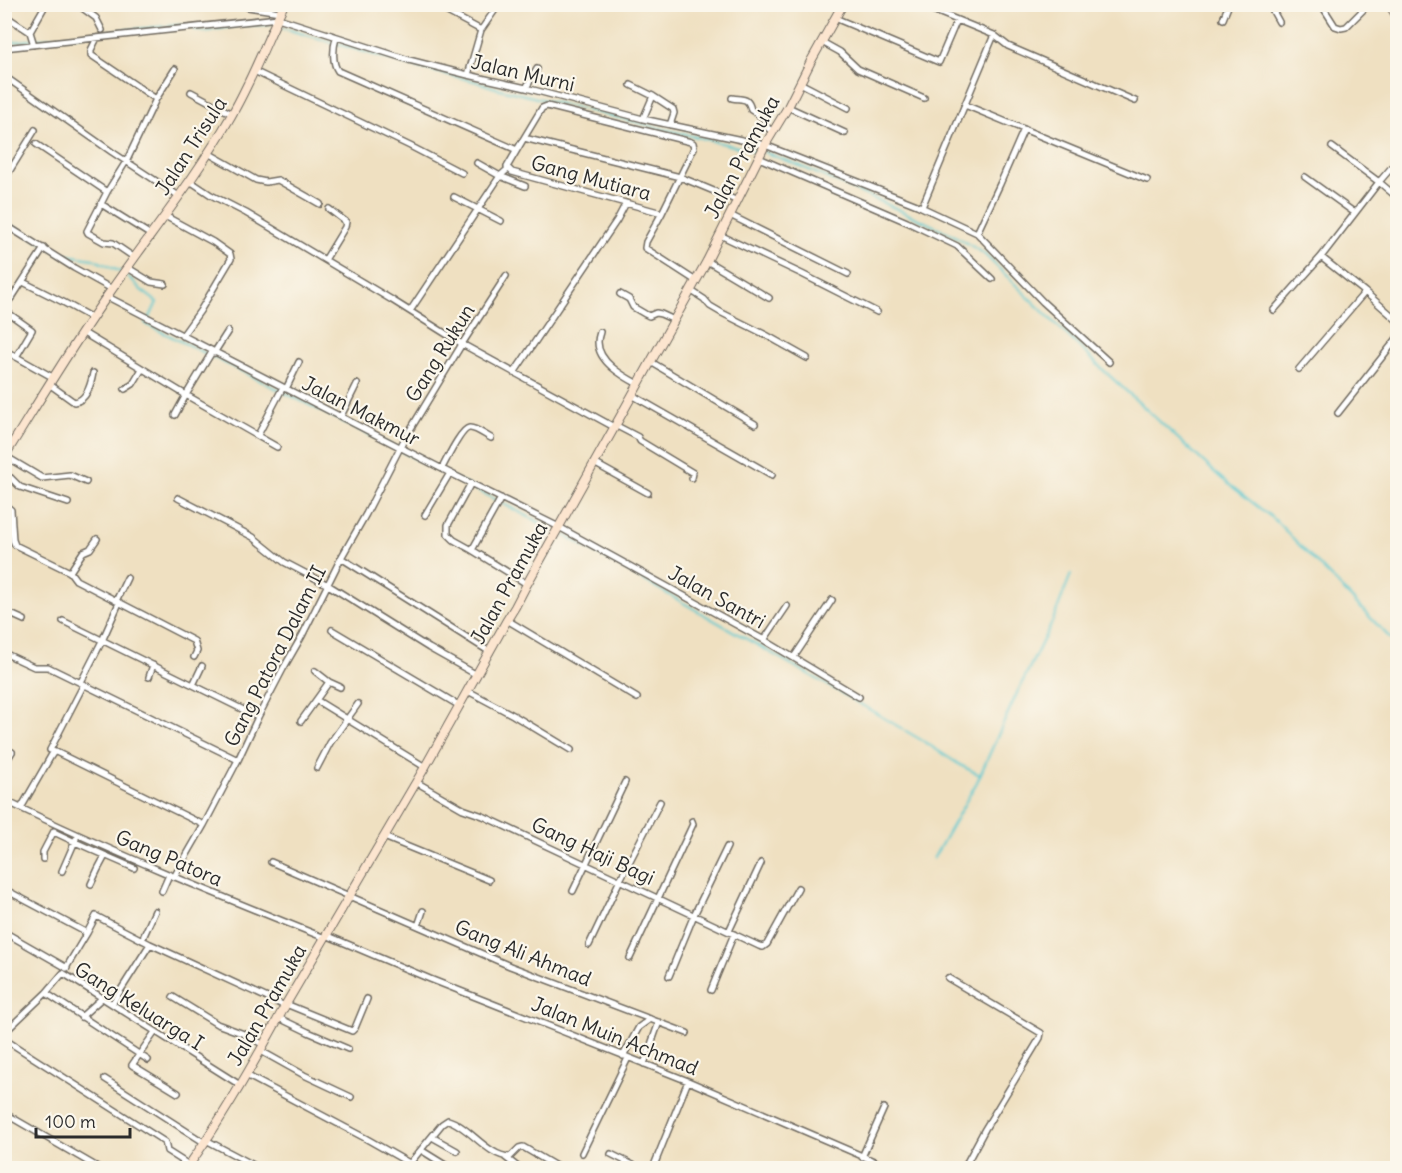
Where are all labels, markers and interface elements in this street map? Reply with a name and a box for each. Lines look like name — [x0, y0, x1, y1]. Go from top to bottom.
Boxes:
street label: Jalan Murni — [469, 48, 577, 97]
street label: Jalan Pramuka — [699, 91, 784, 223]
street label: Jalan Trisula — [150, 92, 232, 200]
street label: Gang Mutiara — [528, 150, 654, 206]
street label: Gang Rukun — [400, 299, 480, 406]
street label: Jalan Makmur — [298, 370, 424, 451]
street label: Jalan Pramuka — [465, 517, 552, 648]
street label: Jalan Santri — [664, 560, 770, 633]
street label: Gang Patora Dalam II — [218, 561, 331, 750]
street label: Gang Haji Bagi — [528, 811, 659, 890]
street label: Gang Patora — [112, 824, 226, 891]
street label: Gang Ali Ahmad — [451, 914, 595, 991]
street label: Jalan Pramuka — [222, 940, 311, 1070]
street label: Gang Keluarga I — [70, 956, 208, 1055]
street label: Jalan Muin Achmad — [528, 991, 702, 1080]
scale bar — [36, 1101, 130, 1139]
text: 100 m — [45, 1110, 96, 1133]

